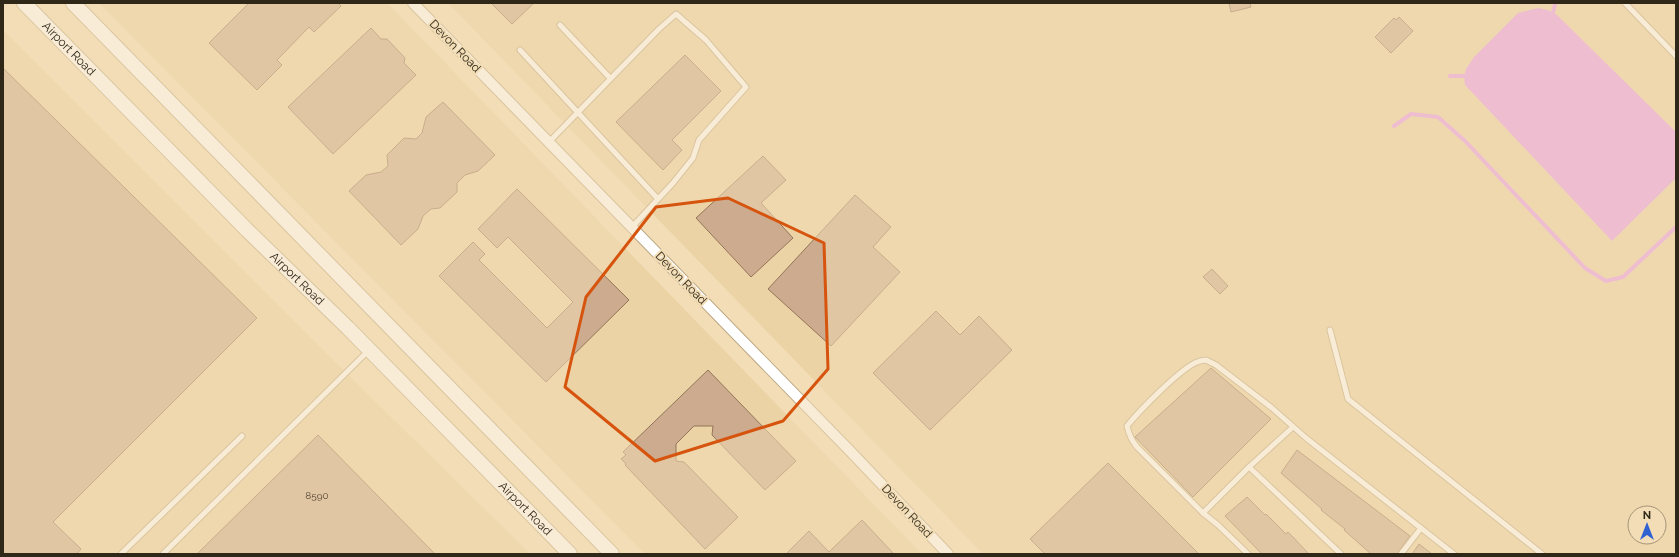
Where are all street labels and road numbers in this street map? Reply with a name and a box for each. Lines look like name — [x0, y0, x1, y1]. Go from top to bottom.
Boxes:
street label: Devon Road — [426, 17, 484, 75]
street label: Airport Road — [39, 19, 98, 78]
street label: Airport Road — [267, 249, 327, 308]
street label: Devon Road — [652, 249, 710, 307]
street label: Airport Road — [496, 479, 555, 538]
street label: Devon Road — [879, 481, 935, 541]

